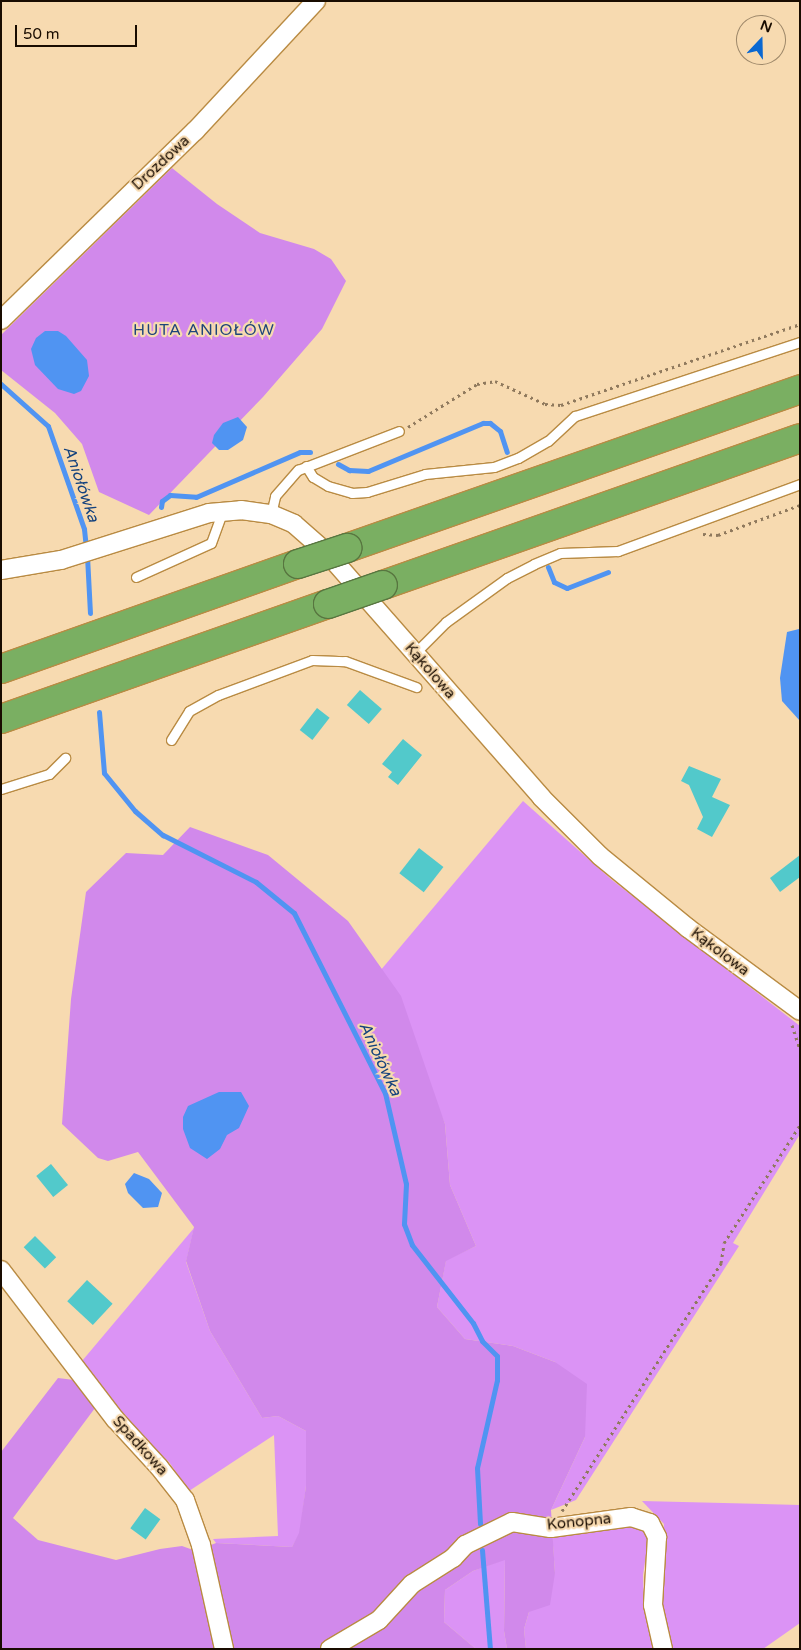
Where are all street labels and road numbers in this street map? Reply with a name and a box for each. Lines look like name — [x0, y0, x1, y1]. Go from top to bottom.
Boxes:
street label: Drozdowa — [129, 132, 193, 194]
street label: Kąkolowa — [401, 639, 459, 703]
street label: Kąkolowa — [687, 924, 753, 980]
street label: Spadkowa — [109, 1413, 171, 1479]
street label: Konopna — [546, 1510, 612, 1534]

